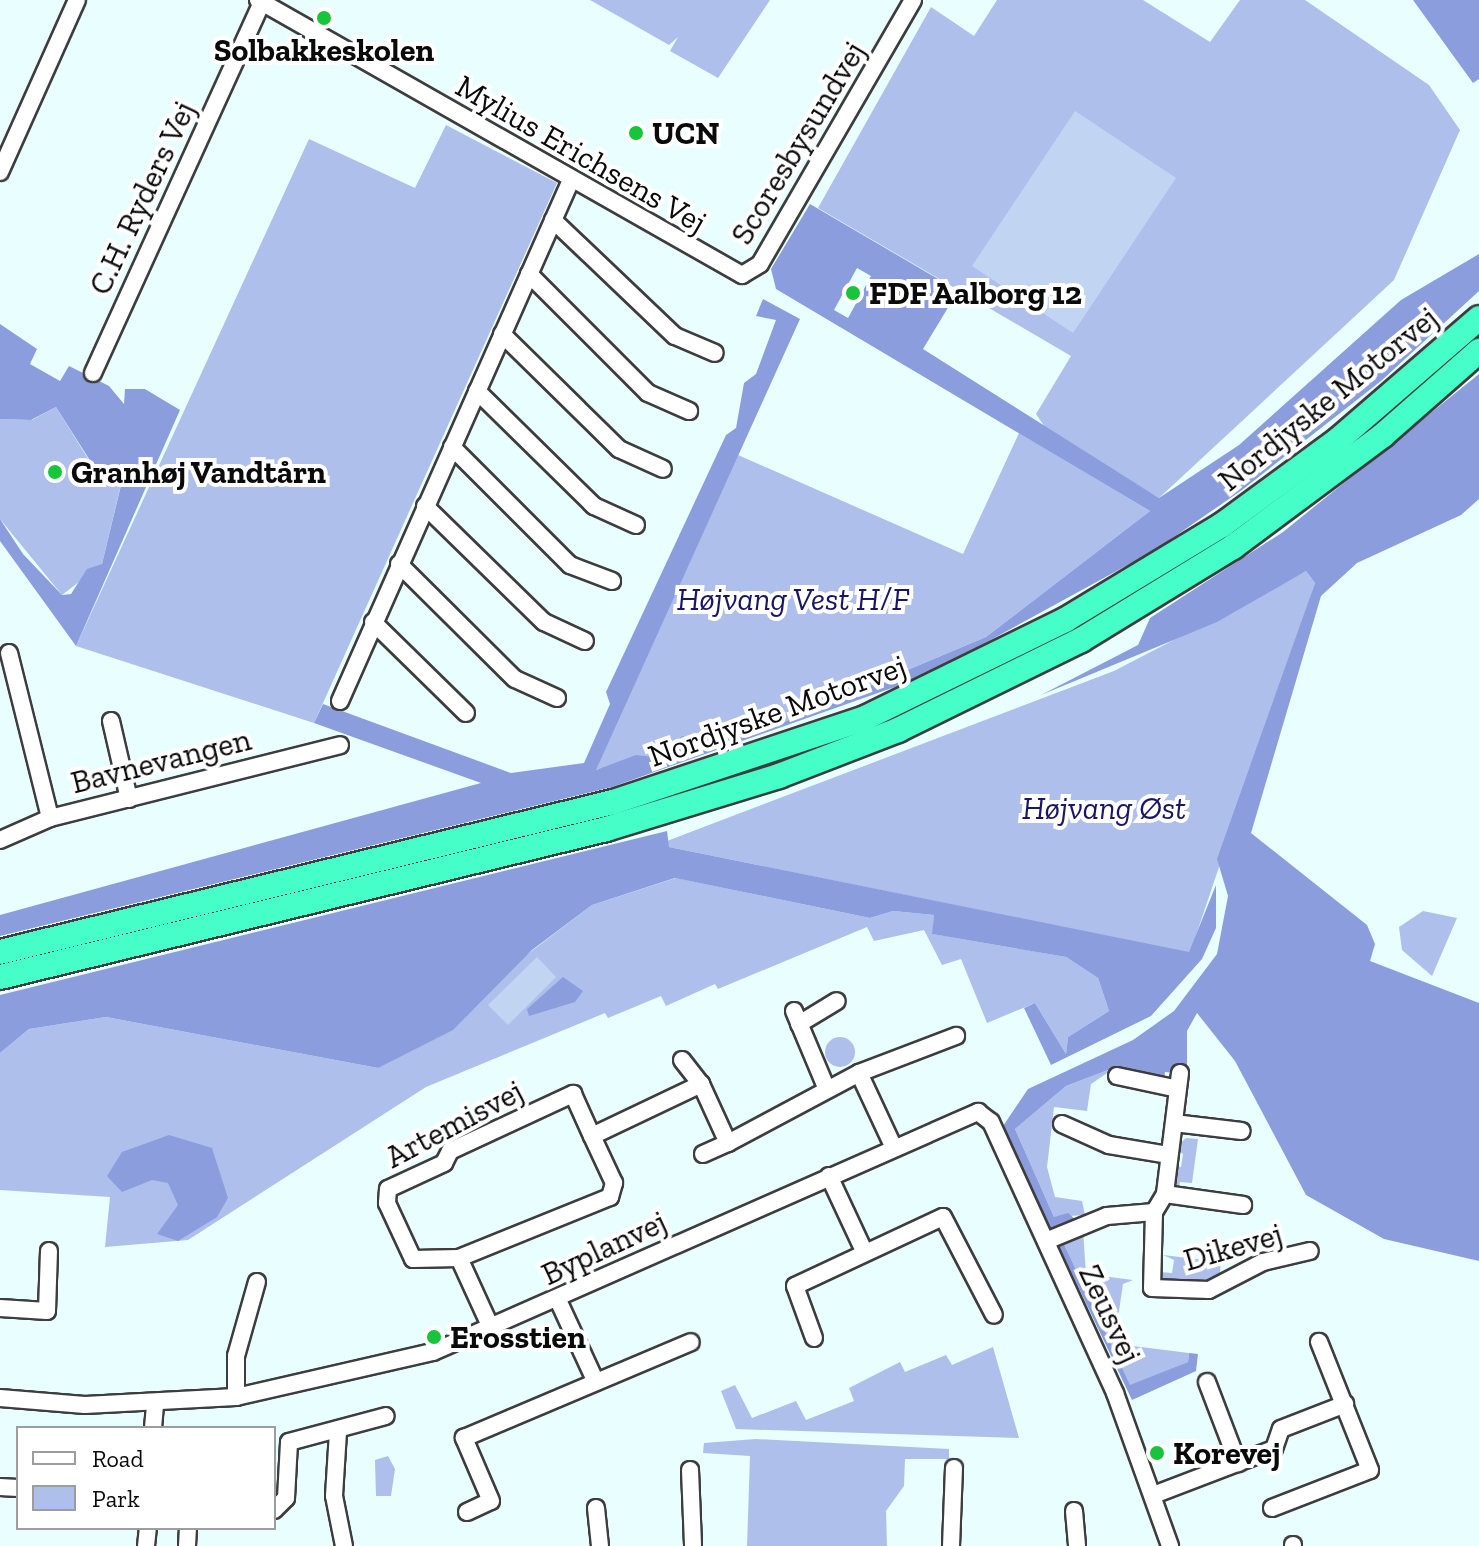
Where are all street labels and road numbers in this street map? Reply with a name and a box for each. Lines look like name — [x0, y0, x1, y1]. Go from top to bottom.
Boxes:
street label: Scoresbysundvej — [722, 35, 874, 251]
street label: Mylius Erichsens Vej — [448, 66, 714, 242]
street label: C.H. Ryders Vej — [80, 95, 204, 301]
street label: Nordjyske Motorvej — [1211, 299, 1445, 499]
street label: Nordjyske Motorvej — [643, 647, 911, 775]
street label: Bavnevangen — [67, 720, 255, 802]
street label: Artemisvej — [379, 1072, 529, 1176]
street label: Byplanvej — [535, 1202, 673, 1294]
street label: Dikevej — [1179, 1215, 1287, 1279]
street label: Zeusvej — [1071, 1259, 1149, 1369]

